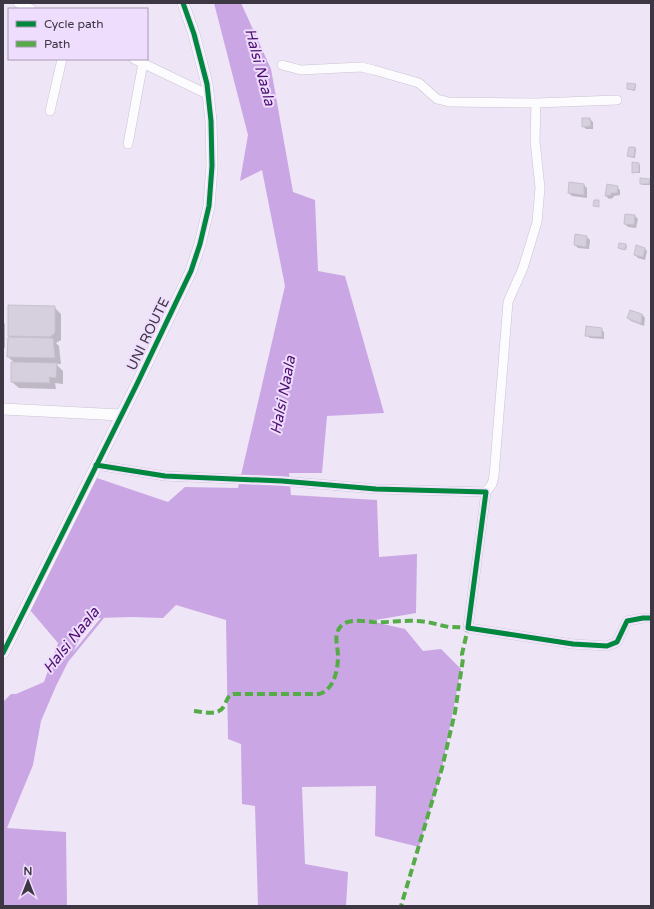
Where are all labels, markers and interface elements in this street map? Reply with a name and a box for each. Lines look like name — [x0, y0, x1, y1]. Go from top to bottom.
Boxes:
legend — [8, 8, 148, 60]
text: Cycle path — [44, 17, 103, 31]
water label: Halsi Naala — [241, 26, 279, 108]
text: Path — [44, 37, 70, 51]
street label: UNI ROUTE — [123, 295, 173, 373]
water label: Halsi Naala — [267, 354, 300, 436]
water label: Halsi Naala — [39, 603, 103, 677]
north arrow — [8, 861, 48, 901]
text: N — [24, 865, 32, 878]

